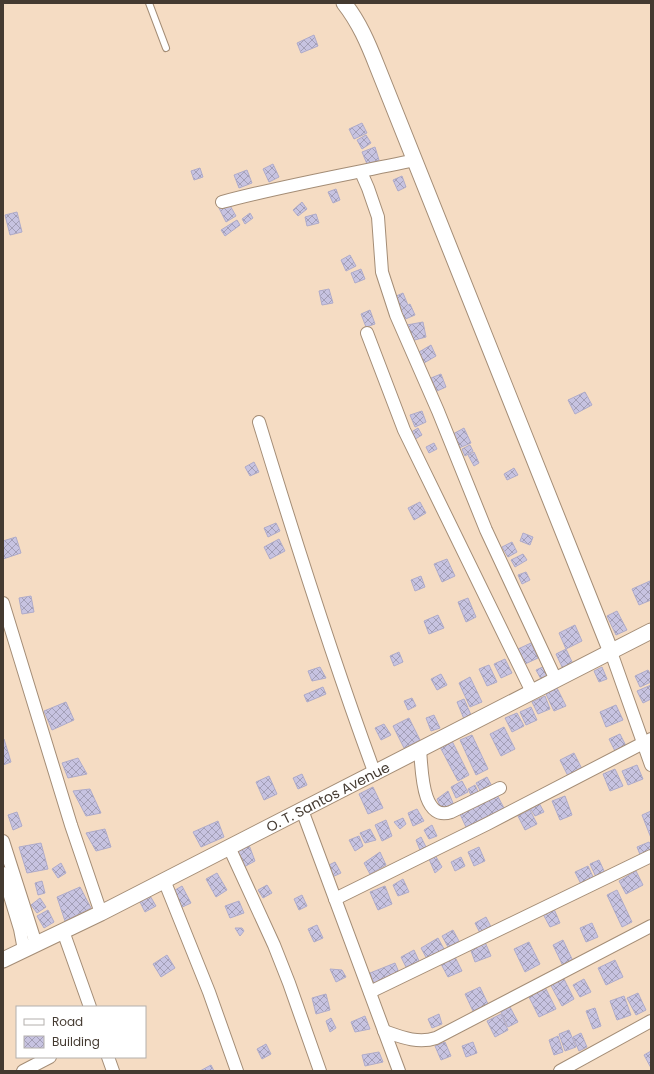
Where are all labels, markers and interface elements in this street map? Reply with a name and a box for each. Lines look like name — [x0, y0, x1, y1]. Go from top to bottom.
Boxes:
street label: O. T. Santos Avenue — [263, 757, 394, 837]
legend — [16, 1006, 146, 1058]
text: Road — [52, 1013, 83, 1030]
text: Building — [52, 1033, 100, 1050]

